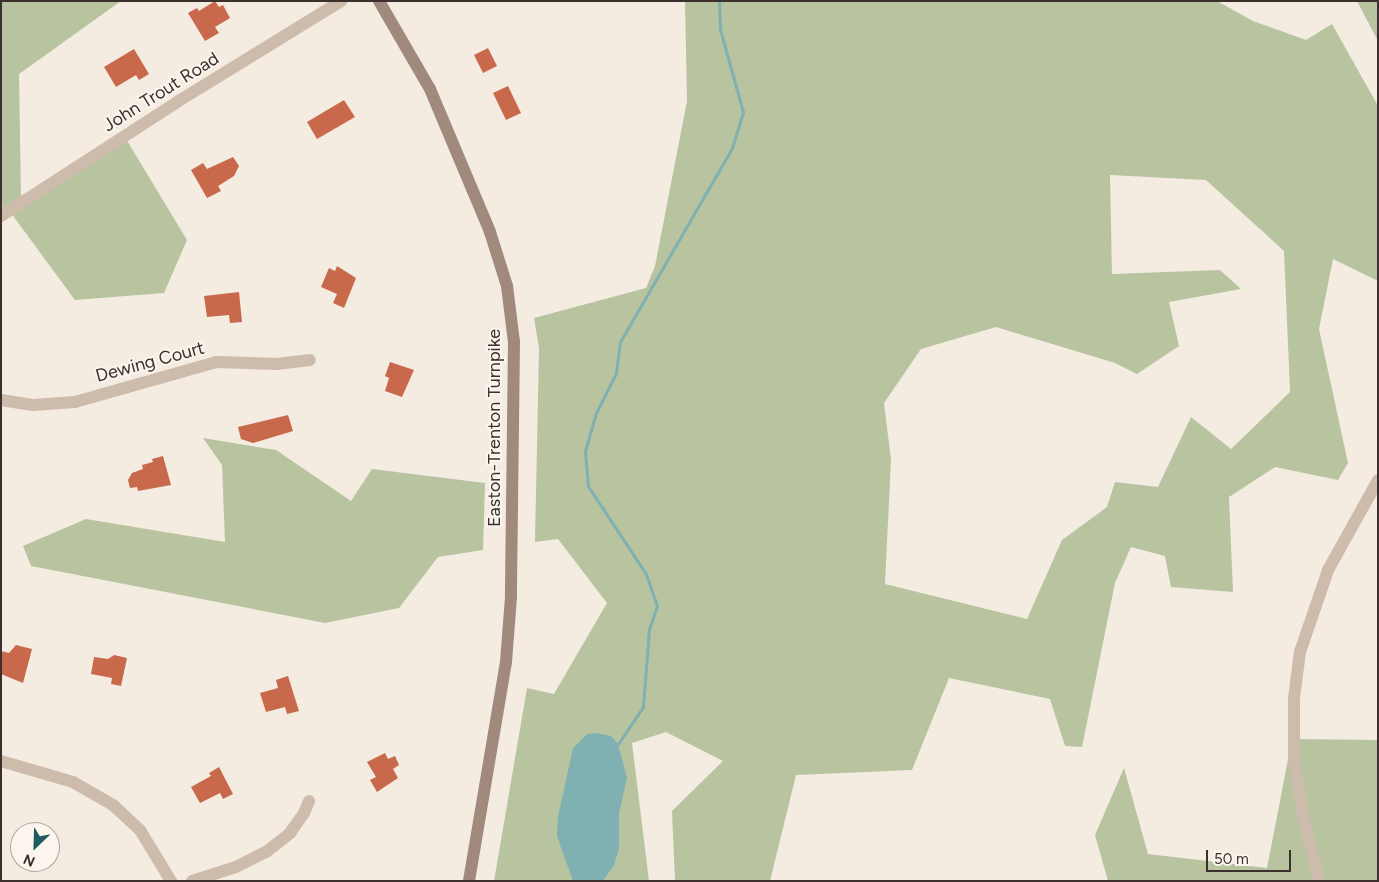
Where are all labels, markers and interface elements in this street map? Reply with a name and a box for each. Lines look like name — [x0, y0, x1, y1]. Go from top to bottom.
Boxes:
street label: John Trout Road — [99, 48, 223, 136]
street label: Easton-Trenton Turnpike — [483, 329, 505, 527]
street label: Dewing Court — [93, 337, 207, 387]
north arrow — [10, 822, 60, 872]
scale bar — [1209, 840, 1294, 872]
text: N — [21, 850, 38, 870]
text: 50 m — [1214, 850, 1249, 868]

